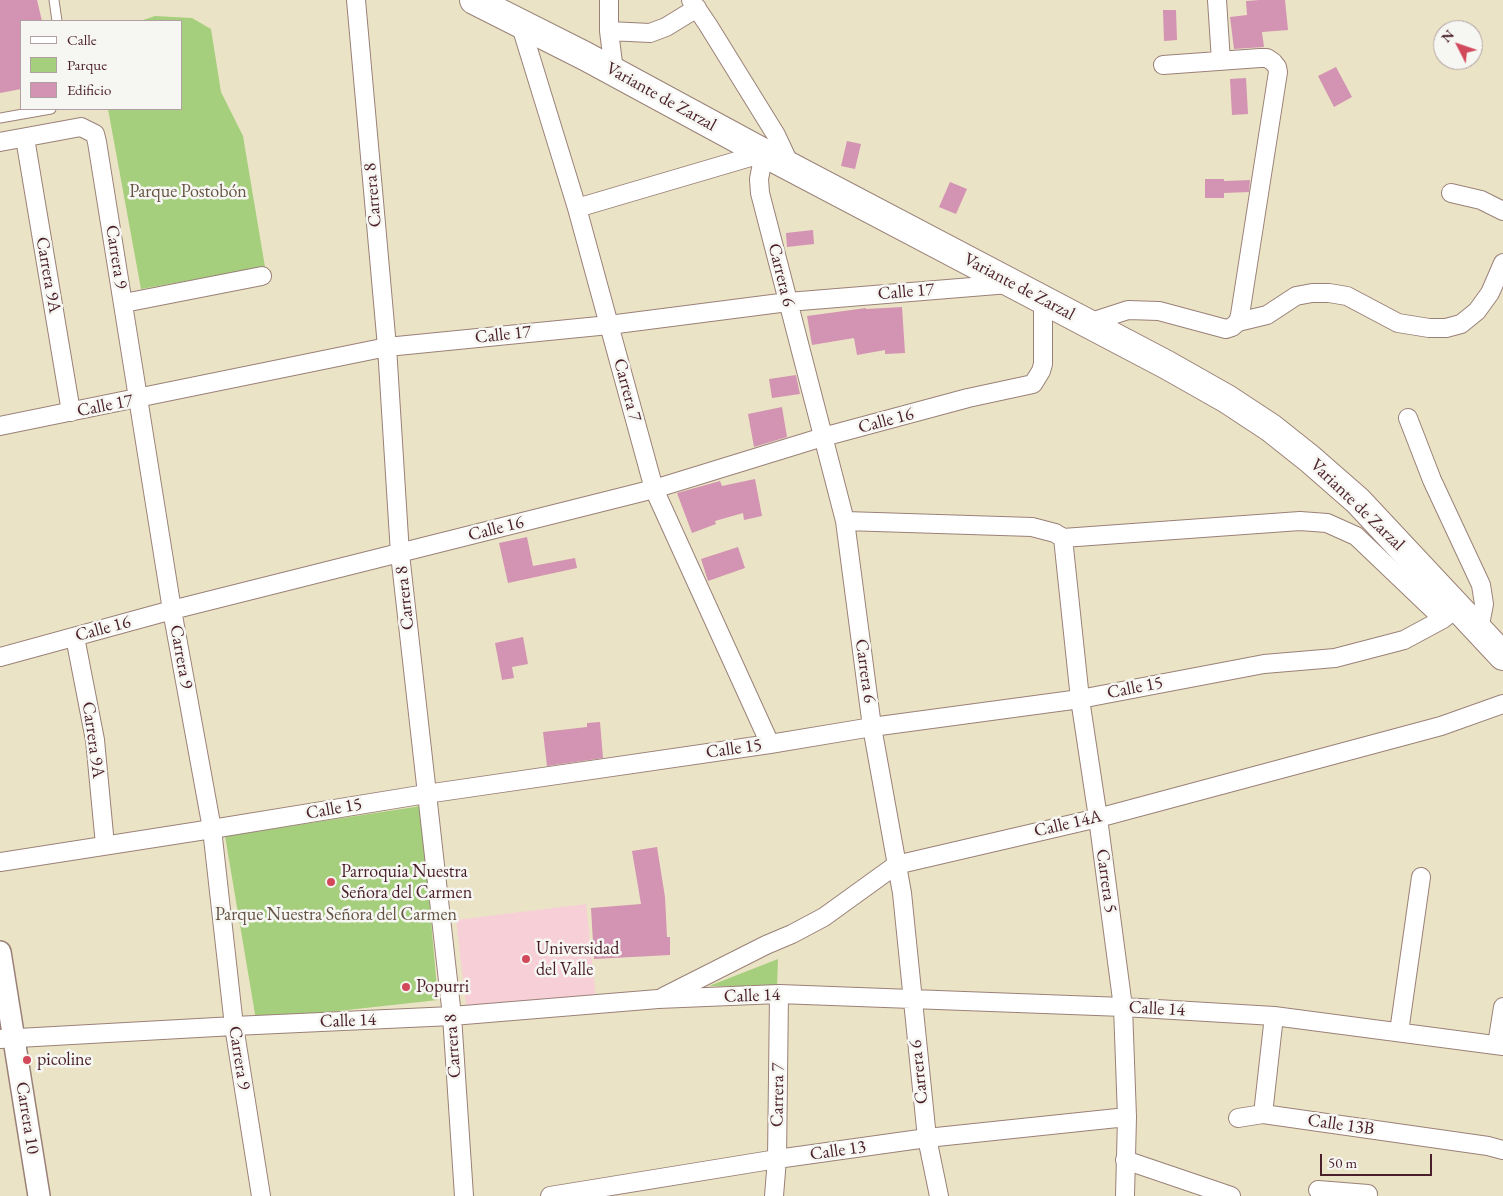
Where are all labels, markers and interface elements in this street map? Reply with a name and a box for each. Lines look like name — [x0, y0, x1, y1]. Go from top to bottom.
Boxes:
legend — [20, 20, 182, 110]
north arrow — [1433, 20, 1483, 70]
text: N — [1437, 26, 1458, 46]
text: Calle — [67, 30, 97, 49]
text: Parque — [67, 55, 107, 74]
street label: Variante de Zarzal — [602, 58, 720, 136]
text: Edificio — [67, 80, 111, 99]
street label: Carrera 8 — [359, 162, 387, 228]
park label: Parque Postobón — [129, 181, 247, 203]
street label: Carrera 9 — [100, 223, 132, 291]
street label: Carrera 9A — [31, 235, 65, 315]
street label: Carrera 6 — [763, 241, 799, 309]
street label: Variante de Zarzal — [960, 249, 1078, 325]
street label: Calle 17 — [877, 279, 935, 305]
street label: Calle 17 — [474, 321, 532, 349]
street label: Carrera 7 — [608, 356, 646, 424]
street label: Calle 17 — [75, 390, 135, 422]
street label: Calle 16 — [856, 403, 916, 439]
street label: Variante de Zarzal — [1305, 455, 1409, 555]
street label: Calle 16 — [466, 512, 526, 546]
street label: Carrera 8 — [391, 565, 419, 631]
street label: Calle 16 — [73, 611, 133, 647]
street label: Carrera 9 — [165, 623, 197, 691]
street label: Carrera 6 — [850, 638, 880, 704]
street label: Calle 15 — [1105, 672, 1165, 704]
street label: Carrera 9A — [77, 700, 109, 780]
street label: Calle 15 — [705, 734, 763, 764]
street label: Calle 15 — [304, 793, 364, 825]
street label: Calle 14A — [1032, 806, 1104, 842]
street label: Carrera 5 — [1091, 848, 1121, 914]
place label: Parroquia Nuestra Señora del Carmen — [341, 861, 472, 904]
marker: Parroquia Nuestra Señora del Carmen — [325, 876, 337, 888]
park label: Parque Nuestra Señora del Carmen — [215, 904, 457, 926]
place label: Universidad del Valle — [536, 938, 619, 981]
marker: Universidad del Valle — [520, 953, 532, 965]
place label: Popurri — [416, 976, 469, 998]
marker: Popurri — [400, 981, 412, 993]
street label: Calle 14 — [723, 984, 781, 1008]
street label: Calle 14 — [1128, 997, 1186, 1021]
street label: Calle 14 — [319, 1009, 377, 1033]
street label: Carrera 8 — [440, 1013, 466, 1079]
street label: Carrera 9 — [223, 1024, 255, 1092]
street label: Carrera 6 — [905, 1039, 933, 1105]
place label: picoline — [37, 1049, 92, 1071]
marker: picoline — [21, 1054, 33, 1066]
street label: Carrera 7 — [767, 1063, 789, 1127]
street label: Carrera 10 — [11, 1080, 43, 1156]
street label: Calle 13B — [1306, 1110, 1376, 1140]
street label: Calle 13 — [809, 1136, 867, 1166]
scale bar — [1323, 1144, 1436, 1176]
text: 50 m — [1328, 1153, 1357, 1172]

